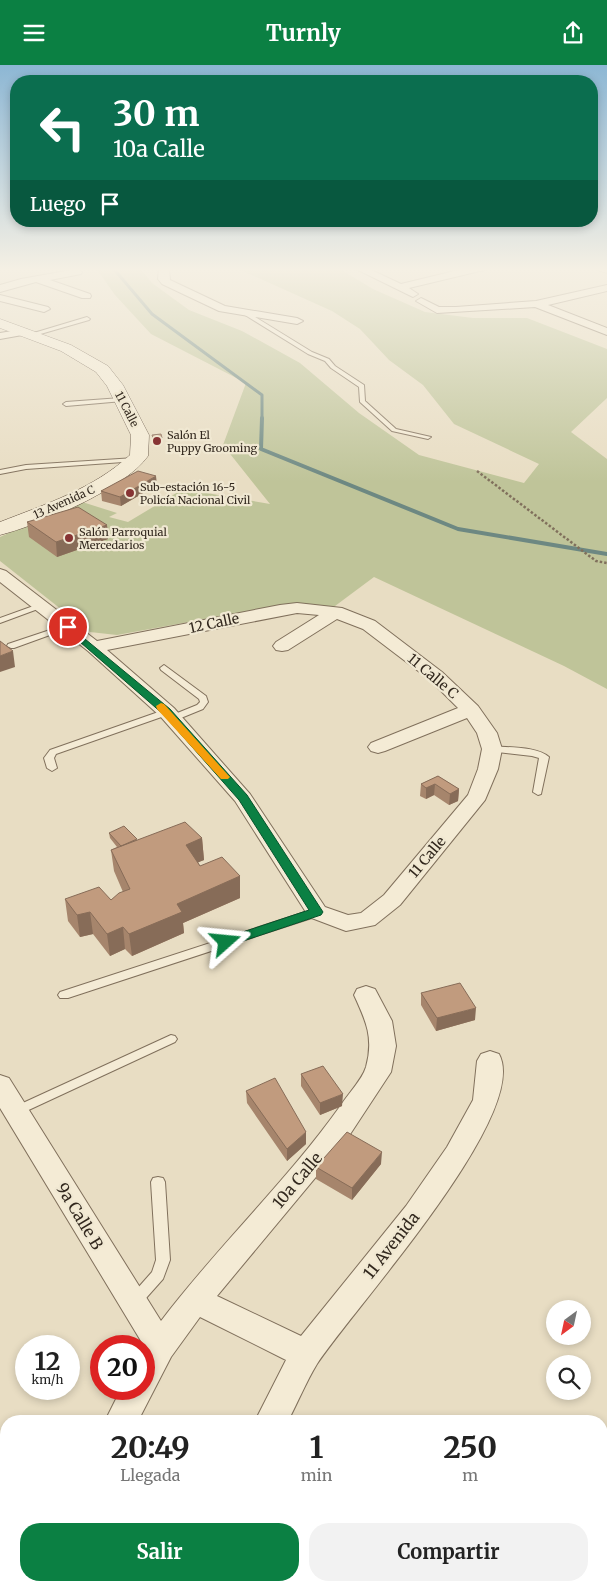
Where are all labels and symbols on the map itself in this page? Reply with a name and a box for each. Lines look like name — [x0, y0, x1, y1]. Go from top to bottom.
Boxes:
street label: 11 Calle — [112, 389, 142, 429]
place label: Salón El Puppy Grooming — [167, 428, 258, 455]
marker: Salón El Puppy Grooming — [151, 435, 163, 447]
place label: Sub-estación 16-5 Policía Nacional Civil — [140, 480, 251, 507]
street label: 13 Avenida C — [31, 482, 97, 522]
marker: Sub-estación 16-5 Policía Nacional Civil — [124, 487, 136, 499]
place label: Salón Parroquial Mercedarios — [79, 525, 167, 552]
marker: Salón Parroquial Mercedarios — [63, 532, 75, 544]
pin — [47, 606, 89, 648]
street label: 12 Calle — [187, 609, 241, 637]
street label: 11 Calle C — [404, 650, 462, 702]
street label: 11 Calle — [405, 833, 449, 881]
position arrow — [199, 915, 251, 967]
street label: 10a Calle — [268, 1148, 326, 1212]
street label: 9a Calle B — [52, 1179, 108, 1253]
street label: 11 Avenida — [359, 1207, 424, 1282]
north arrow — [546, 1300, 591, 1345]
speed limit sign: 20 — [90, 1335, 155, 1400]

